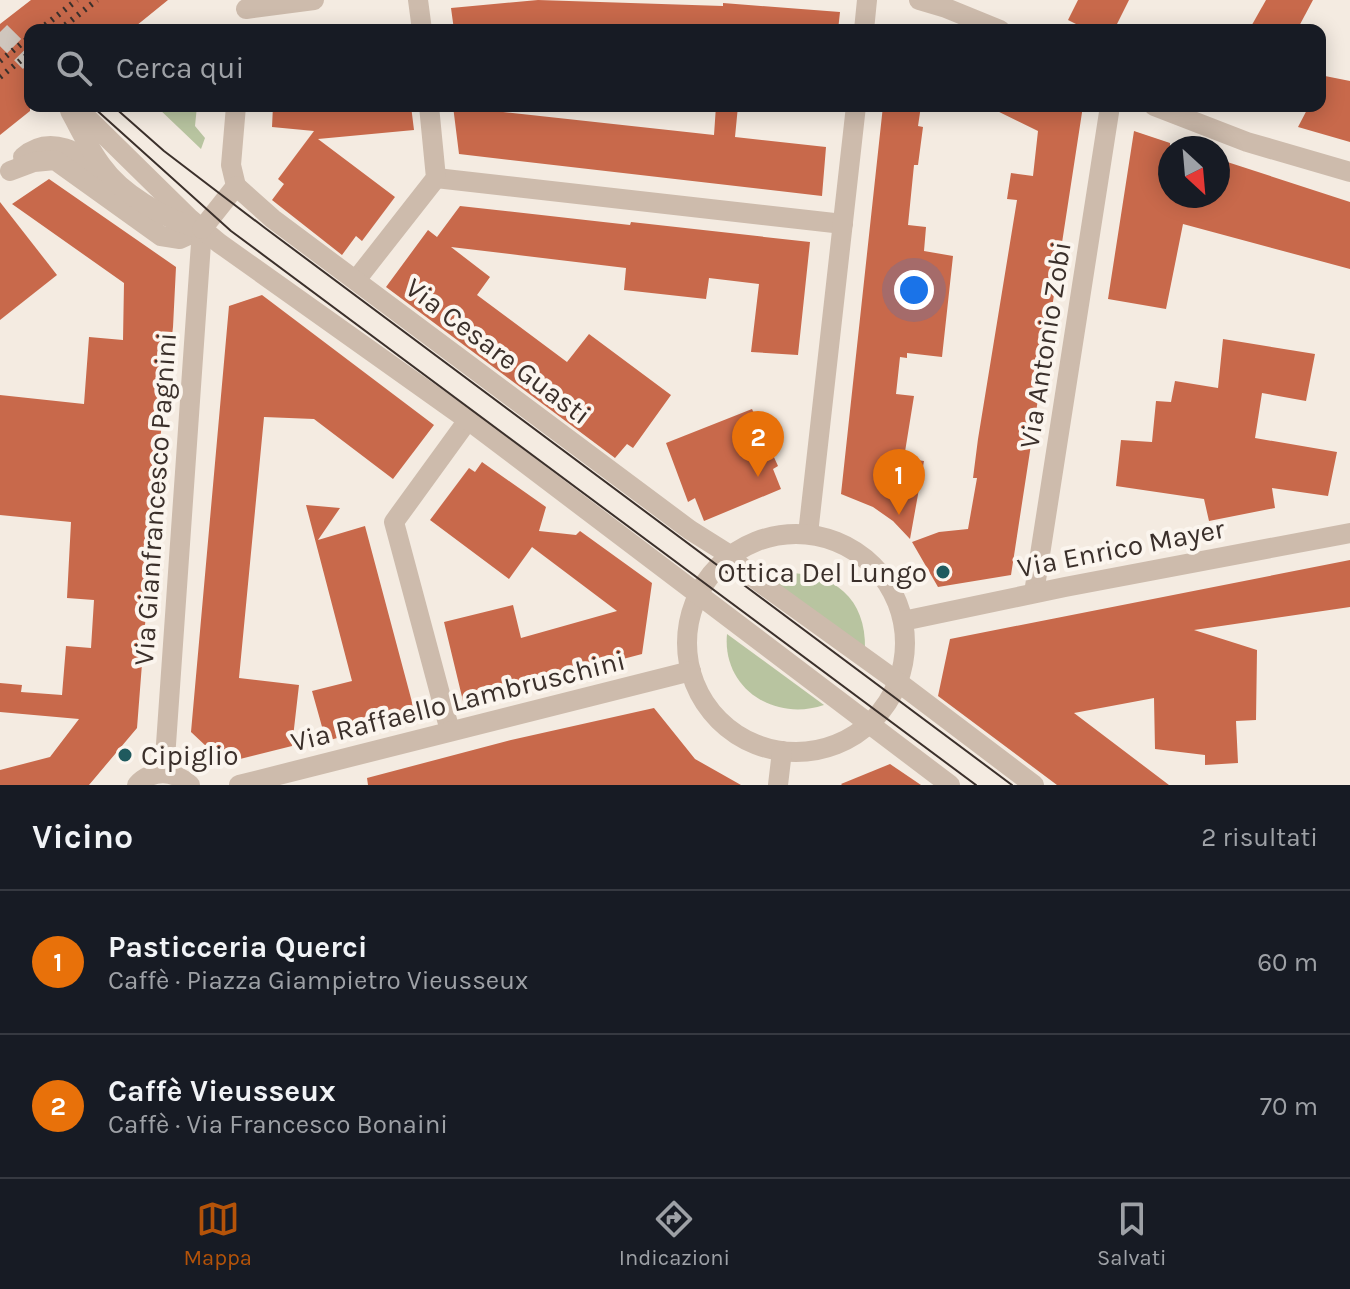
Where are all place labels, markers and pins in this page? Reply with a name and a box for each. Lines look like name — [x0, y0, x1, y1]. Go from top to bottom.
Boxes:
pin: 2 — [732, 411, 784, 477]
pin: 1 — [873, 449, 925, 515]
place label: Ottica Del Lungo — [718, 556, 927, 589]
marker: Ottica Del Lungo — [934, 563, 952, 581]
place label: Cipiglio — [141, 739, 239, 772]
marker: Cipiglio — [116, 746, 134, 764]

